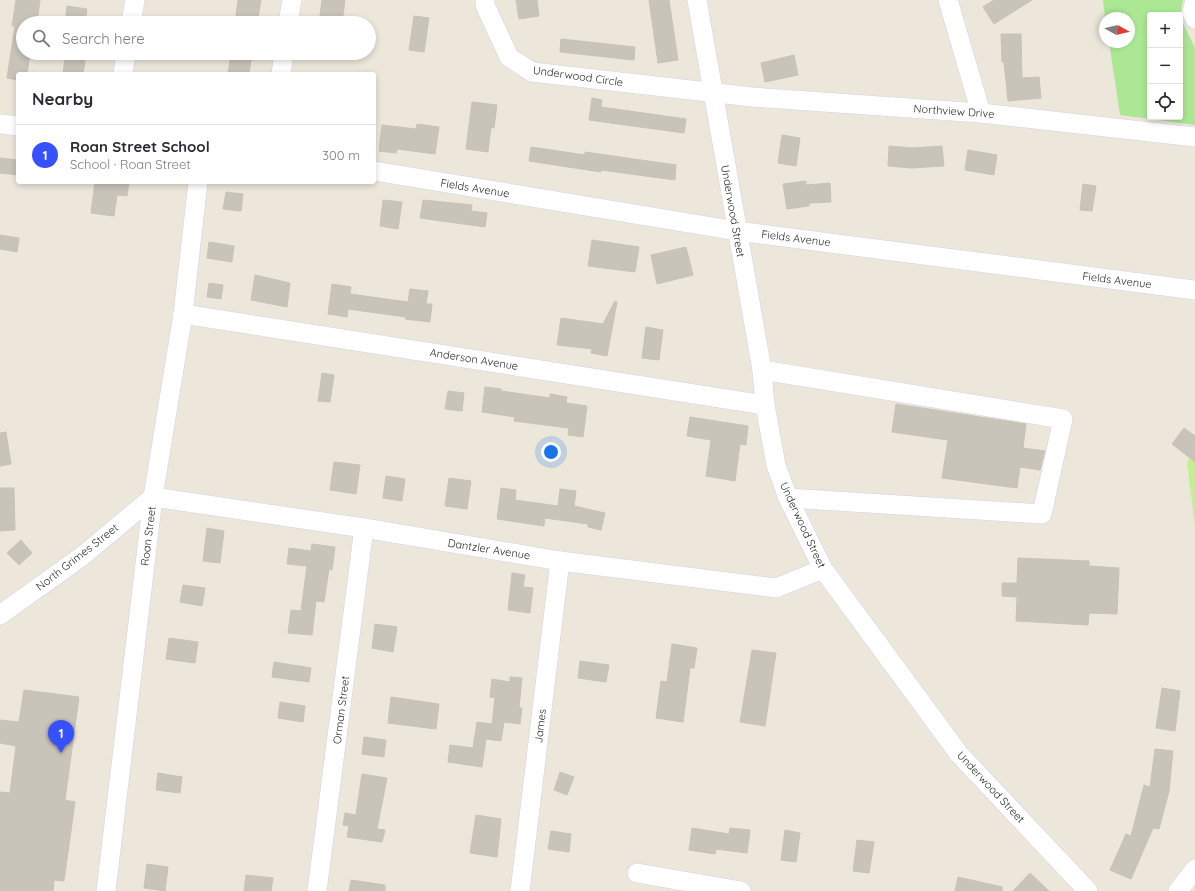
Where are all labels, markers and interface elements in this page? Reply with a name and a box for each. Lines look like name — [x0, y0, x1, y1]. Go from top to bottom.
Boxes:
north arrow — [1099, 12, 1135, 48]
map controls — [1147, 12, 1183, 120]
button: + — [1147, 12, 1183, 48]
search box — [16, 16, 376, 60]
icon: search — [30, 27, 52, 49]
text: Search here — [62, 29, 145, 48]
button: − — [1147, 48, 1183, 84]
street label: Underwood Circle — [532, 63, 624, 89]
button: locate — [1147, 84, 1183, 120]
text: Nearby — [32, 88, 93, 109]
street label: Northview Drive — [913, 101, 995, 121]
text: Roan Street School — [70, 137, 210, 156]
text: 1 — [42, 147, 48, 163]
text: 300 m — [322, 147, 360, 163]
text: School · Roan Street — [70, 156, 191, 172]
street label: Underwood Street — [718, 164, 748, 258]
street label: Fields Avenue — [439, 176, 511, 200]
street label: Fields Avenue — [761, 227, 831, 249]
street label: Fields Avenue — [1082, 269, 1152, 291]
street label: Anderson Avenue — [429, 345, 519, 373]
your location — [541, 442, 561, 462]
street label: Underwood Street — [777, 480, 829, 570]
street label: Roan Street — [137, 505, 159, 567]
street label: North Grimes Street — [33, 520, 121, 593]
street label: Dantzler Avenue — [447, 536, 531, 562]
street label: Orman Street — [330, 675, 352, 745]
street label: James — [531, 708, 549, 744]
pin: 1 — [48, 720, 74, 753]
street label: Underwood Street — [954, 748, 1028, 826]

